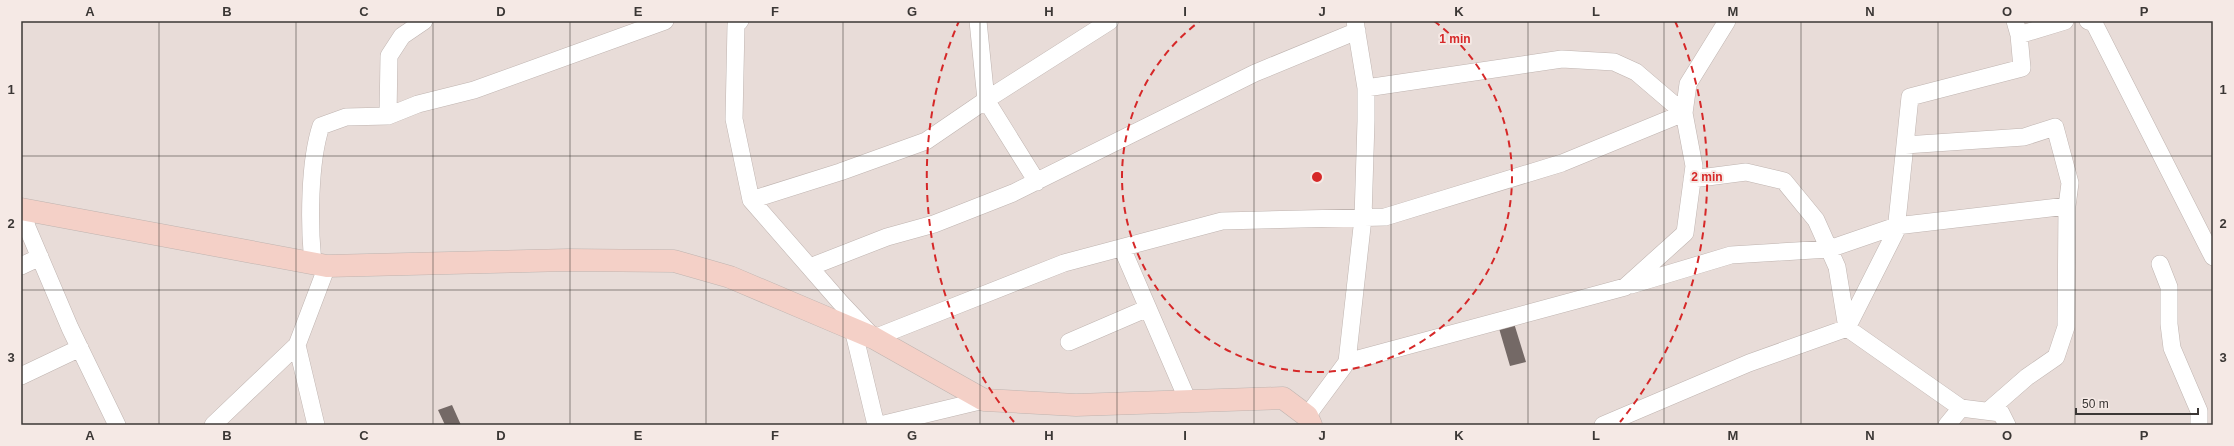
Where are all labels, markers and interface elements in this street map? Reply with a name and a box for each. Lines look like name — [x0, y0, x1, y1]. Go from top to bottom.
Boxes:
text: A — [85, 4, 95, 19]
text: B — [222, 4, 232, 19]
text: C — [359, 4, 369, 19]
text: D — [496, 4, 506, 19]
text: E — [634, 4, 643, 19]
text: F — [771, 4, 779, 19]
text: G — [907, 4, 917, 19]
text: H — [1044, 4, 1054, 19]
text: I — [1183, 4, 1187, 19]
text: J — [1318, 4, 1326, 19]
text: K — [1454, 4, 1464, 19]
text: L — [1592, 4, 1600, 19]
text: M — [1728, 4, 1738, 19]
text: N — [1865, 4, 1875, 19]
text: O — [2002, 4, 2012, 19]
text: P — [2140, 4, 2149, 19]
text: 1 min — [1439, 32, 1471, 46]
text: 1 — [7, 82, 15, 97]
text: 1 — [2219, 82, 2227, 97]
centre of rings — [1310, 170, 1324, 184]
text: 2 min — [1691, 170, 1723, 184]
text: 2 — [7, 216, 15, 231]
text: 2 — [2219, 216, 2227, 231]
text: 3 — [7, 350, 15, 365]
text: 3 — [2219, 350, 2227, 365]
scale bar — [2076, 390, 2198, 416]
text: 50 m — [2082, 397, 2109, 411]
text: A — [85, 428, 95, 443]
text: B — [222, 428, 232, 443]
text: C — [359, 428, 369, 443]
text: D — [496, 428, 506, 443]
text: E — [634, 428, 643, 443]
text: F — [771, 428, 779, 443]
text: G — [907, 428, 917, 443]
text: H — [1044, 428, 1054, 443]
text: I — [1183, 428, 1187, 443]
text: J — [1318, 428, 1326, 443]
text: K — [1454, 428, 1464, 443]
text: L — [1592, 428, 1600, 443]
text: M — [1728, 428, 1738, 443]
text: N — [1865, 428, 1875, 443]
text: O — [2002, 428, 2012, 443]
text: P — [2140, 428, 2149, 443]

